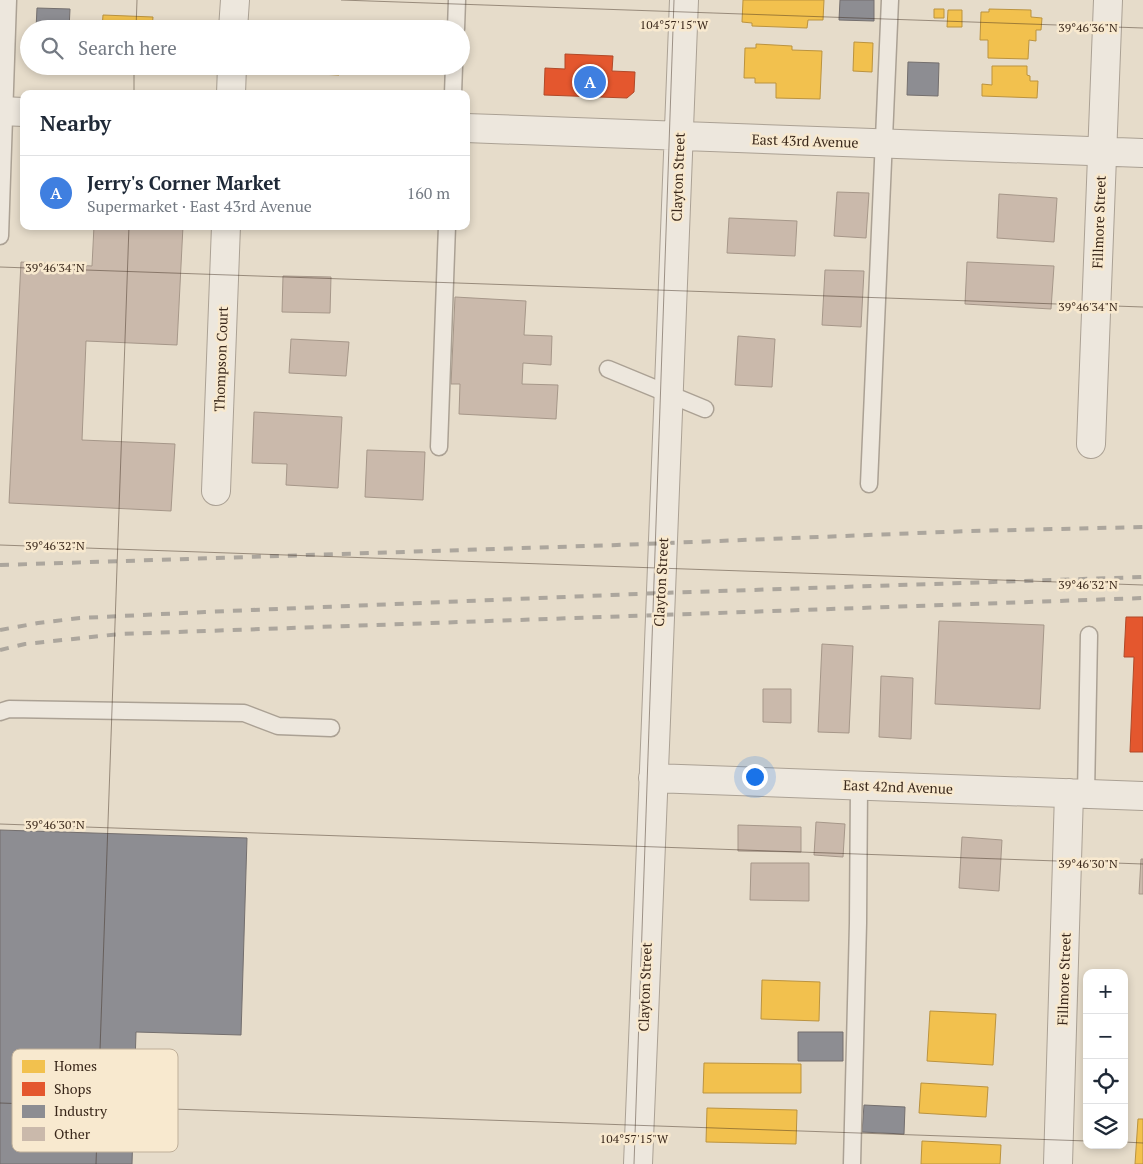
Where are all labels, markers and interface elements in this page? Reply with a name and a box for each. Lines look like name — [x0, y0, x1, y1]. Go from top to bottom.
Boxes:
text: 104°57'15"W — [640, 17, 709, 32]
search box — [20, 20, 470, 75]
text: 39°46'36"N — [1058, 20, 1118, 35]
icon: search — [38, 34, 66, 62]
text: Search here — [78, 35, 177, 60]
pin: A — [574, 63, 606, 101]
text: Nearby — [40, 109, 111, 137]
street label: East 43rd Avenue — [751, 129, 859, 152]
street label: Clayton Street — [666, 131, 689, 222]
text: Jerry's Corner Market — [87, 170, 281, 195]
street label: Fillmore Street — [1087, 174, 1110, 269]
text: A — [50, 182, 62, 204]
text: 160 m — [407, 182, 450, 204]
text: Supermarket · East 43rd Avenue — [87, 195, 312, 217]
text: 39°46'34"N — [25, 260, 85, 275]
text: 39°46'34"N — [1058, 299, 1118, 314]
street label: Thompson Court — [209, 305, 232, 412]
street label: Clayton Street — [649, 536, 672, 627]
text: 39°46'32"N — [25, 538, 85, 553]
text: 39°46'32"N — [1058, 577, 1118, 592]
your location — [742, 764, 768, 790]
street label: East 42nd Avenue — [843, 775, 953, 798]
text: 39°46'30"N — [25, 817, 85, 832]
text: 39°46'30"N — [1058, 856, 1118, 871]
street label: Fillmore Street — [1052, 931, 1075, 1026]
street label: Clayton Street — [633, 941, 656, 1032]
map controls — [1083, 969, 1128, 1149]
button: + — [1083, 969, 1128, 1014]
button: − — [1083, 1014, 1128, 1059]
legend — [12, 1049, 178, 1152]
text: Homes — [54, 1056, 97, 1075]
button: locate — [1083, 1059, 1128, 1104]
text: Shops — [54, 1079, 91, 1098]
text: Industry — [54, 1101, 108, 1120]
button: layers — [1083, 1104, 1128, 1149]
text: Other — [54, 1124, 91, 1143]
text: 104°57'15"W — [600, 1131, 669, 1146]

